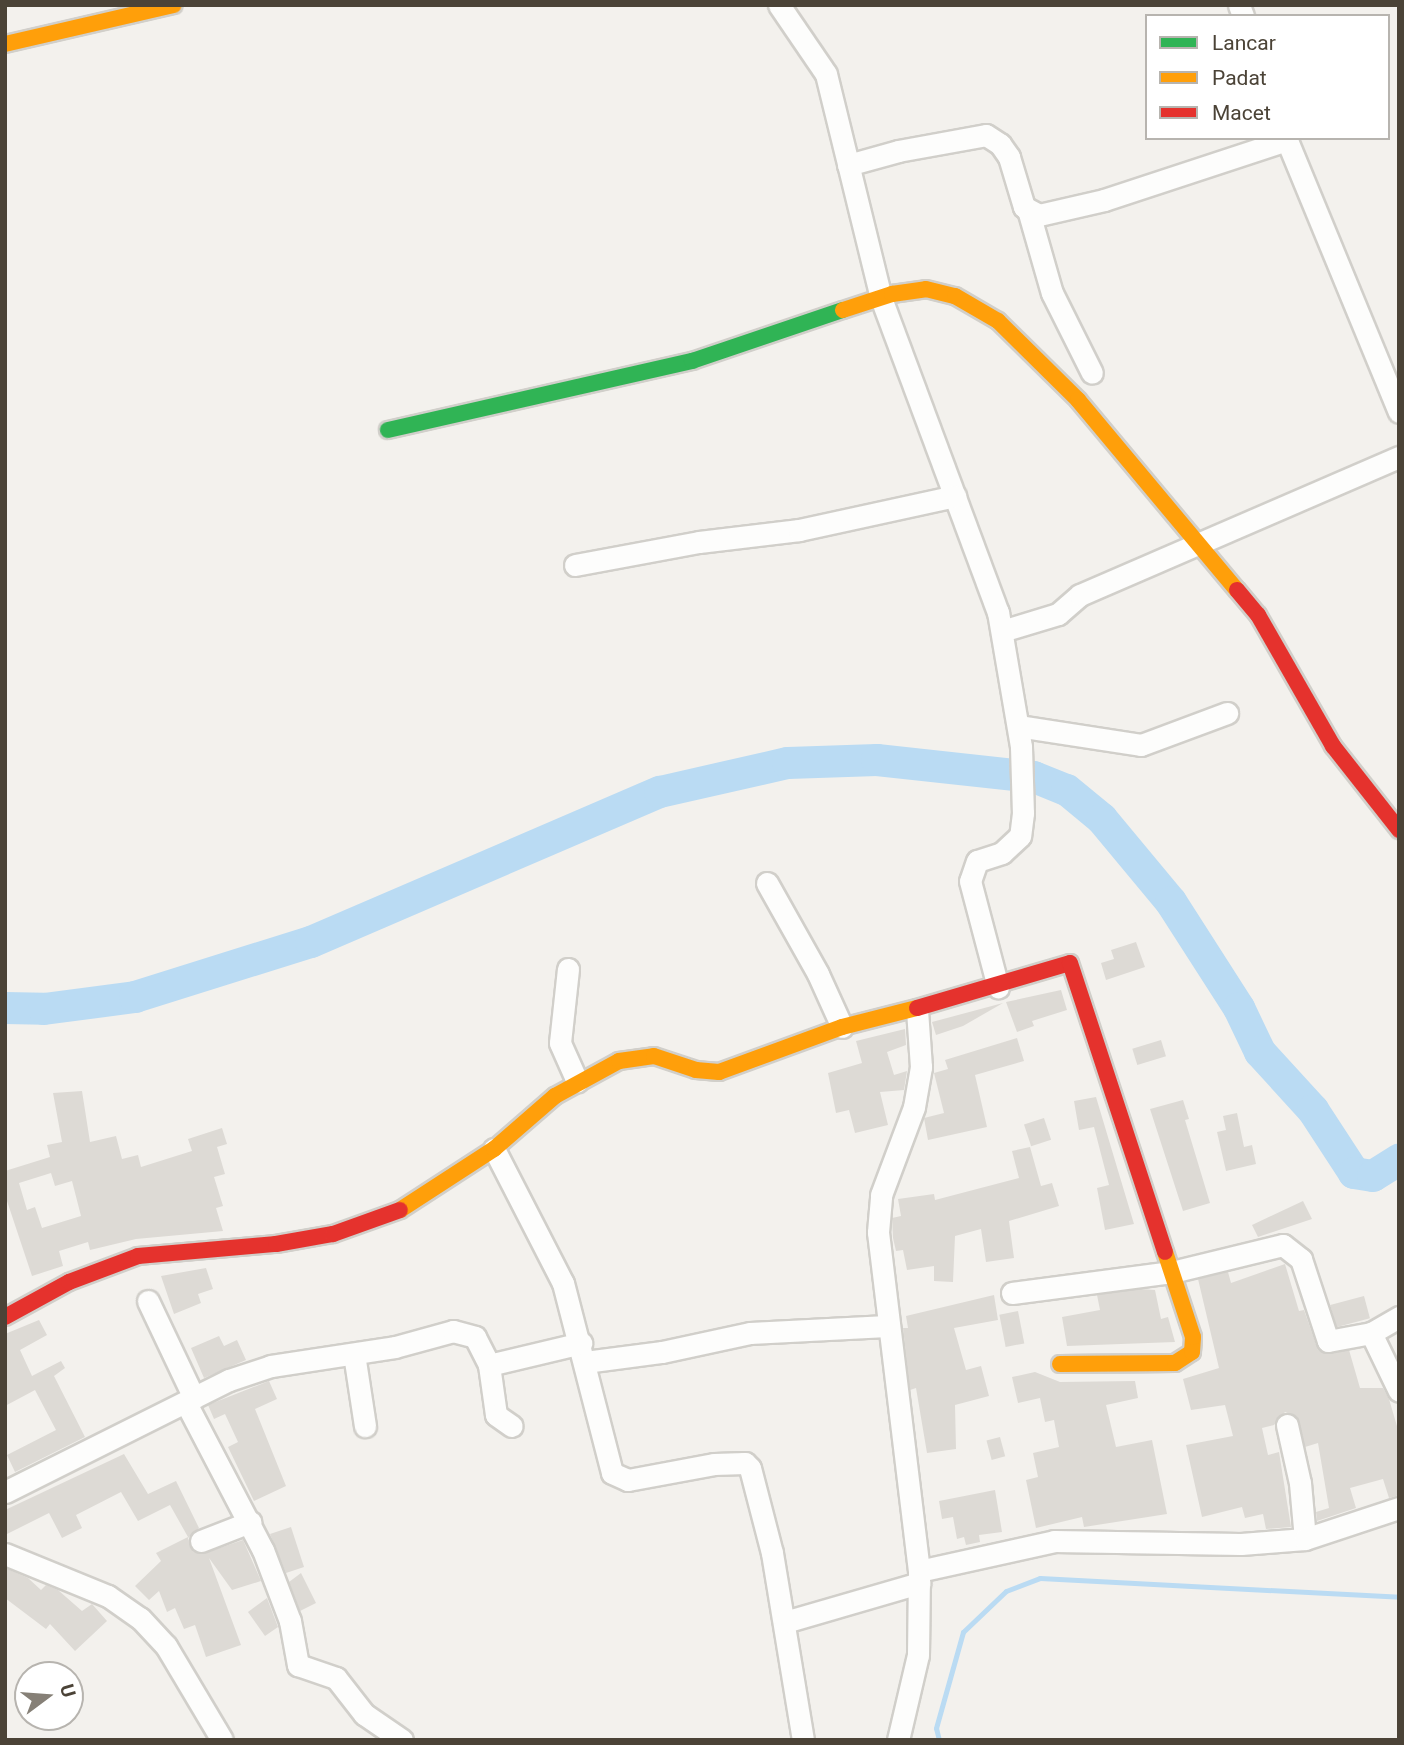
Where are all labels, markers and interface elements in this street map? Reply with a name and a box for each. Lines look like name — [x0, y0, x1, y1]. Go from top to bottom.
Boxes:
legend — [1145, 14, 1390, 140]
text: Lancar — [1212, 31, 1276, 55]
text: Padat — [1212, 66, 1267, 90]
text: Macet — [1212, 101, 1271, 125]
north arrow — [14, 1661, 84, 1731]
text: U — [55, 1681, 81, 1700]

